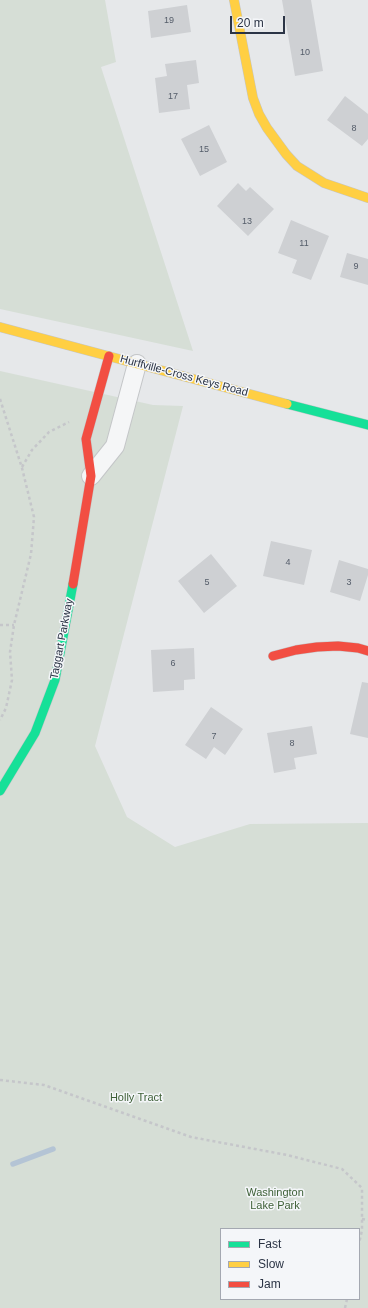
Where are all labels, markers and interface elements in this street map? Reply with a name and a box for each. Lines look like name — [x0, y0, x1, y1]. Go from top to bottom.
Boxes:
scale bar — [232, 8, 287, 34]
house number: 19 — [164, 16, 174, 26]
text: 20 m — [237, 16, 264, 30]
house number: 10 — [300, 48, 310, 58]
house number: 17 — [168, 92, 178, 102]
house number: 8 — [351, 124, 357, 134]
house number: 15 — [199, 145, 209, 155]
house number: 13 — [242, 217, 252, 227]
house number: 11 — [299, 239, 309, 249]
house number: 9 — [353, 262, 359, 272]
street label: Hurffville-Cross Keys Road — [119, 353, 249, 399]
house number: 4 — [285, 558, 291, 568]
house number: 5 — [204, 578, 210, 588]
house number: 3 — [346, 578, 352, 588]
street label: Taggart Parkway — [48, 598, 76, 680]
house number: 6 — [170, 659, 176, 669]
house number: 7 — [211, 732, 217, 742]
house number: 8 — [289, 739, 295, 749]
park label: Holly Tract — [110, 1091, 162, 1105]
park label: Washington Lake Park — [246, 1186, 304, 1212]
legend — [220, 1228, 360, 1300]
text: Fast — [258, 1237, 281, 1251]
text: Slow — [258, 1257, 284, 1271]
text: Jam — [258, 1277, 281, 1291]

